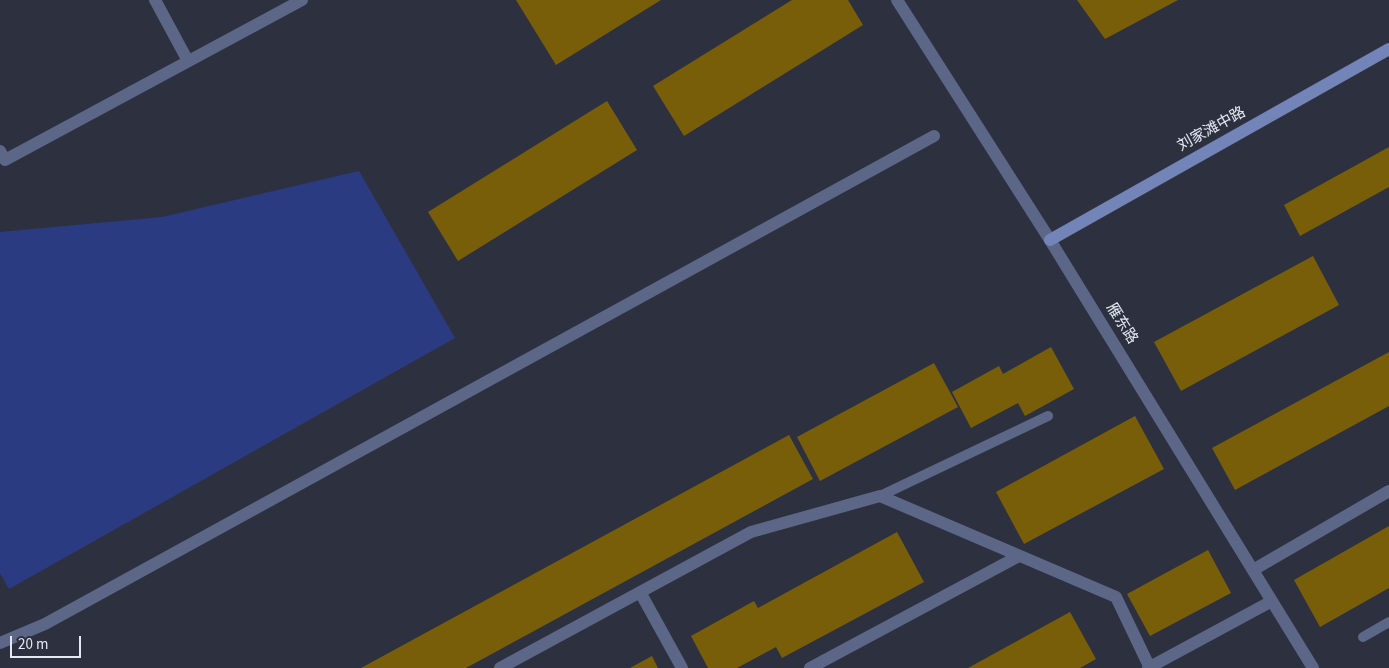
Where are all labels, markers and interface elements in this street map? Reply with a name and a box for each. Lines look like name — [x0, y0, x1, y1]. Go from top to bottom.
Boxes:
street label: 刘家滩中路 — [1175, 104, 1249, 156]
street label: 雁东路 — [1101, 300, 1141, 348]
scale bar — [12, 626, 84, 658]
text: 20 m — [18, 634, 48, 655]

